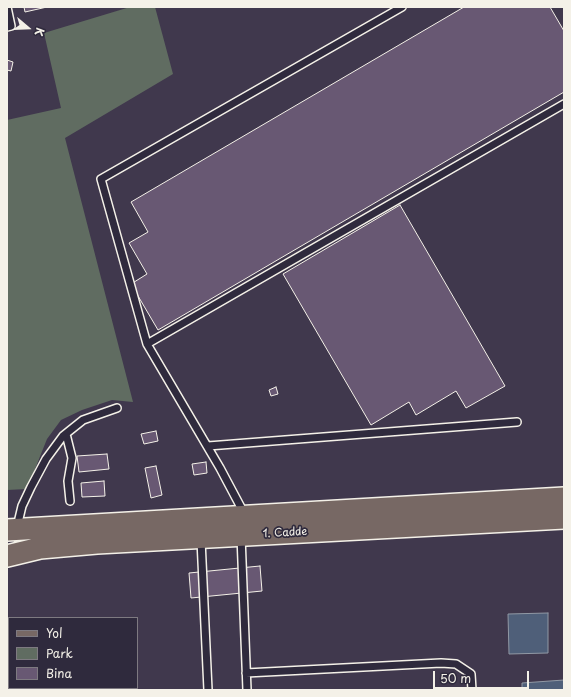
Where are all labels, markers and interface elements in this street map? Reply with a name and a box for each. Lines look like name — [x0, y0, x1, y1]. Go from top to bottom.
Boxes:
north arrow — [8, 8, 48, 48]
text: K — [30, 25, 49, 39]
street label: 1. Cadde — [262, 525, 308, 541]
legend — [8, 617, 138, 689]
text: Yol — [46, 624, 62, 642]
text: Park — [46, 644, 73, 662]
scale bar — [435, 663, 531, 689]
text: Bina — [46, 664, 72, 682]
text: 50 m — [440, 669, 471, 687]

